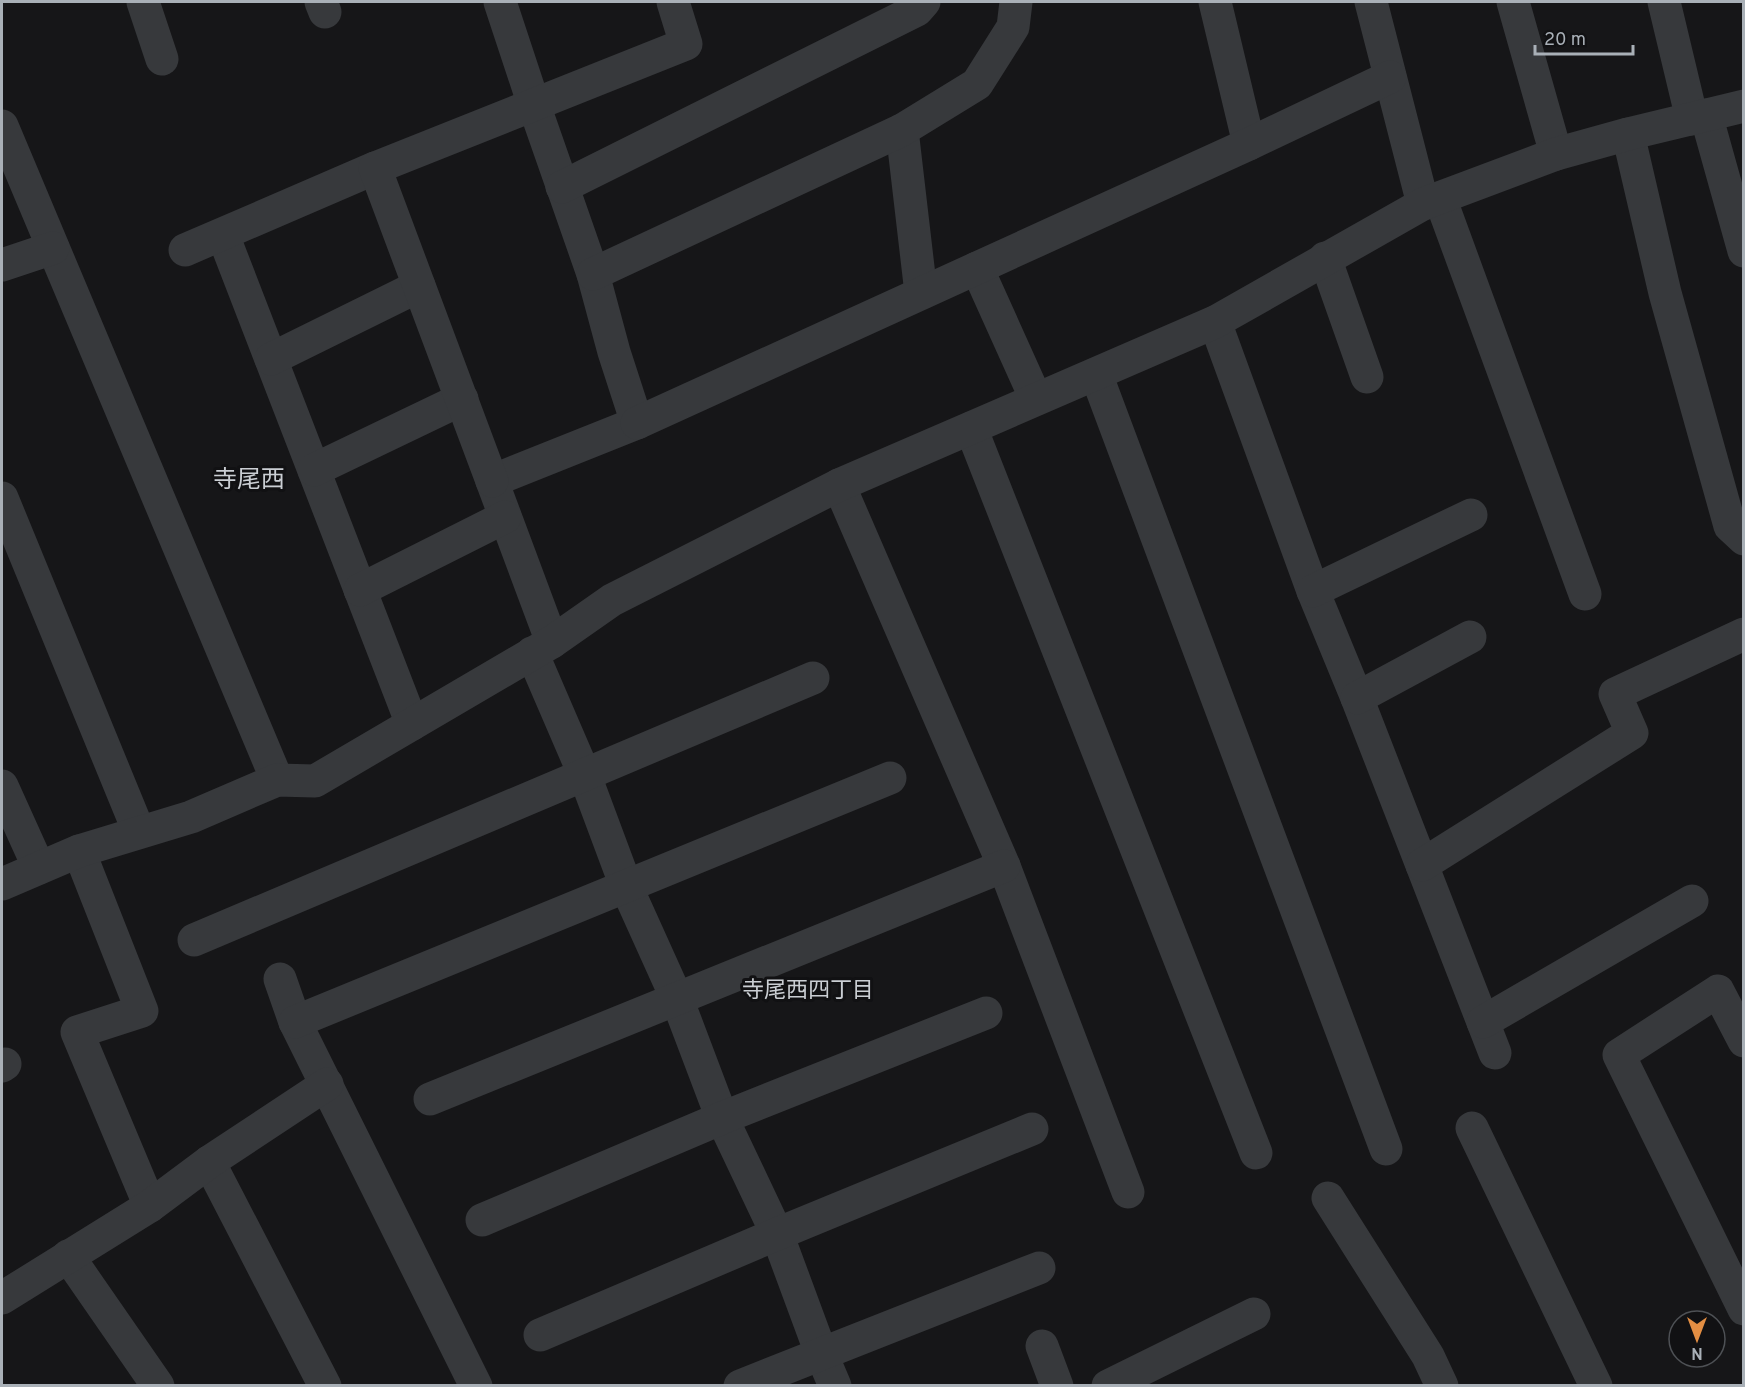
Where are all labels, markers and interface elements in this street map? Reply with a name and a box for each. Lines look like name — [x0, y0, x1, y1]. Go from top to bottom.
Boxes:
scale bar — [1535, 18, 1632, 56]
text: 20 m — [1544, 29, 1586, 52]
district label: 寺尾西 — [213, 466, 285, 496]
district label: 寺尾西四丁目 — [742, 978, 874, 1005]
north arrow — [1667, 1309, 1727, 1369]
text: N — [1691, 1342, 1703, 1362]

